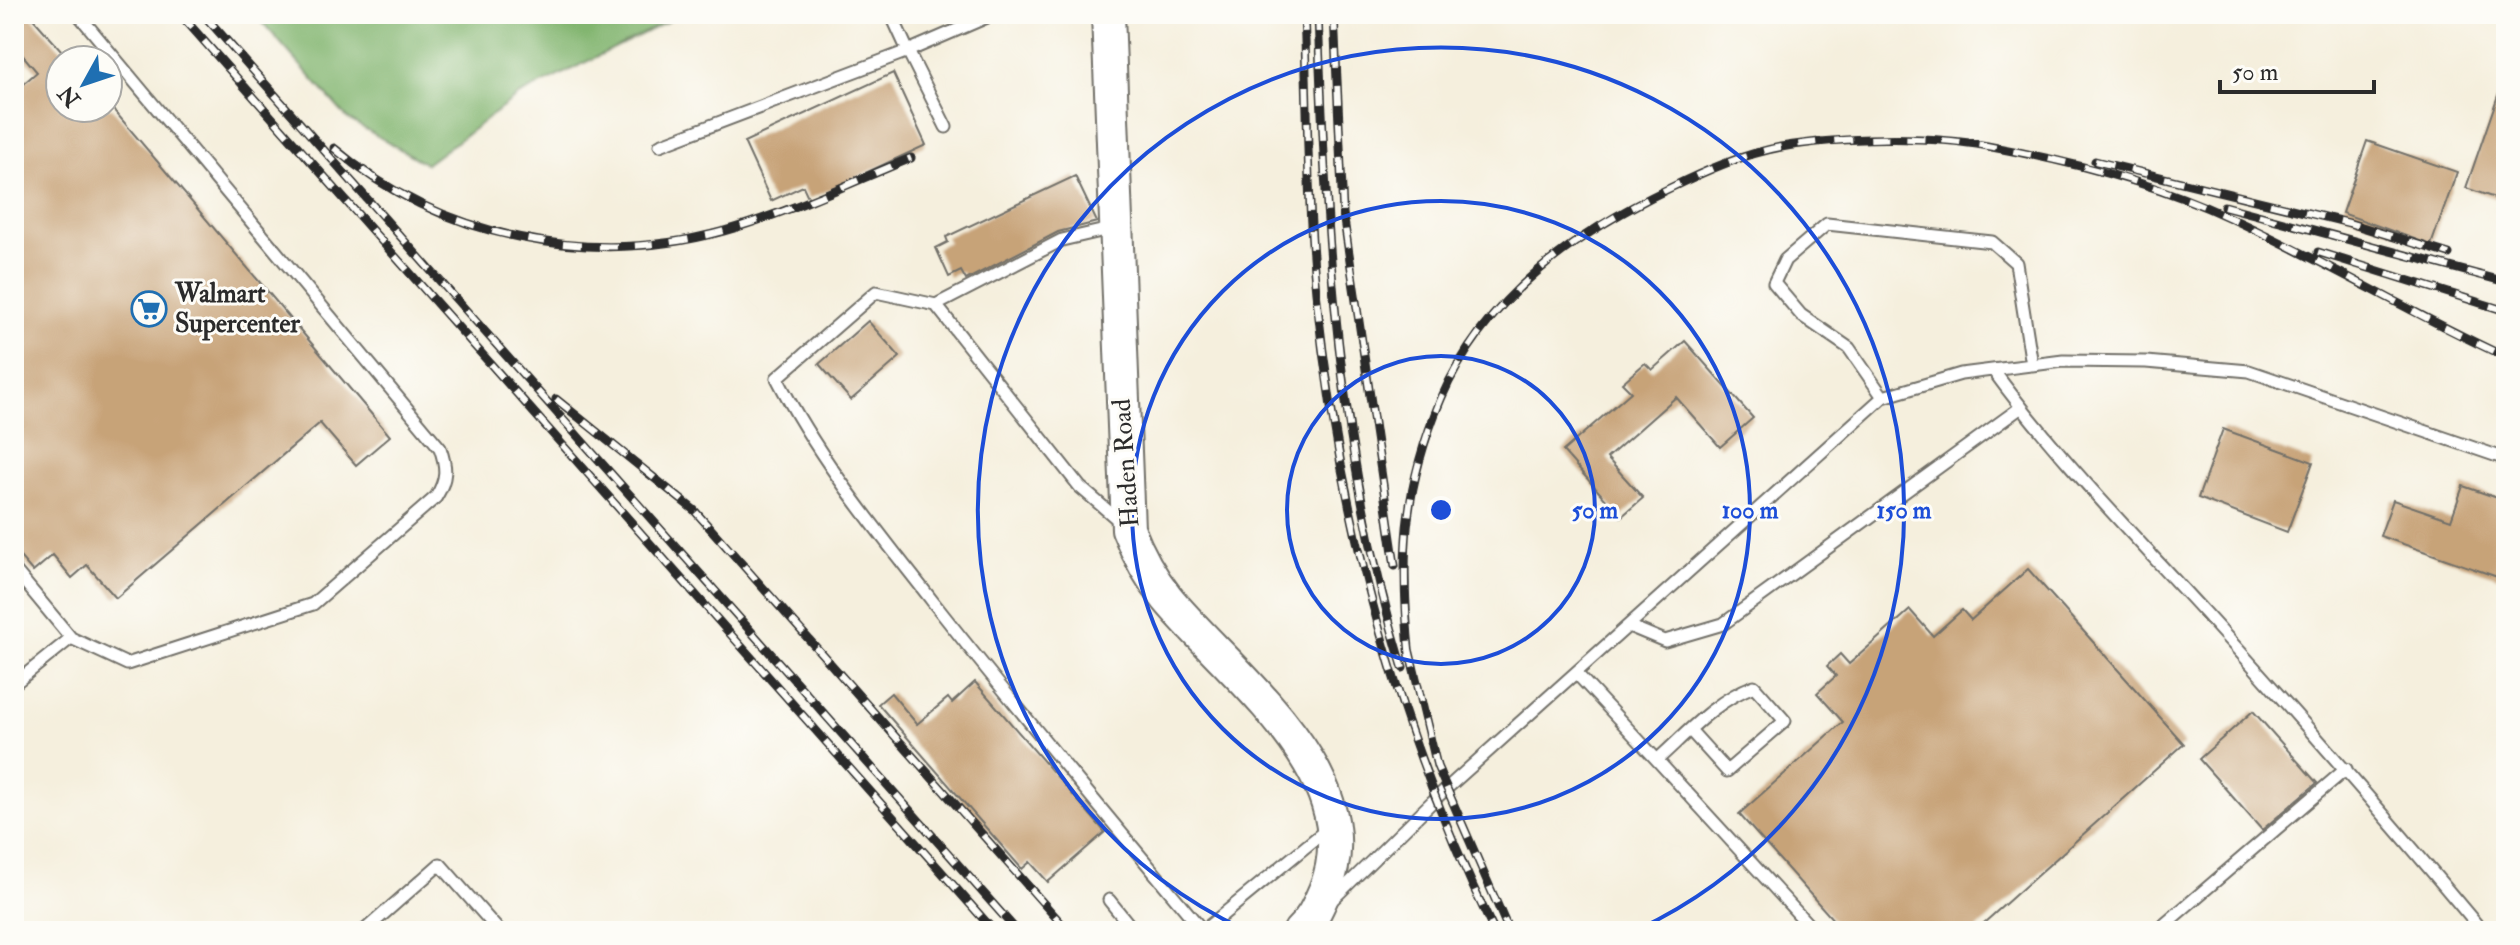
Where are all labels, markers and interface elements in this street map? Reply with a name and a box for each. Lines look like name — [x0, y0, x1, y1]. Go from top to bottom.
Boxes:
north arrow — [44, 44, 124, 124]
scale bar — [2220, 44, 2374, 94]
text: 50 m — [2232, 57, 2279, 88]
text: N — [52, 79, 87, 114]
place label: Walmart Supercenter — [174, 278, 300, 341]
supermarket icon: Walmart Supercenter — [130, 290, 168, 328]
street label: Haden Road — [1106, 397, 1146, 528]
text: 50 m — [1572, 495, 1619, 526]
text: 100 m — [1722, 495, 1779, 526]
text: 150 m — [1877, 495, 1932, 526]
centre of rings — [1427, 496, 1455, 524]

